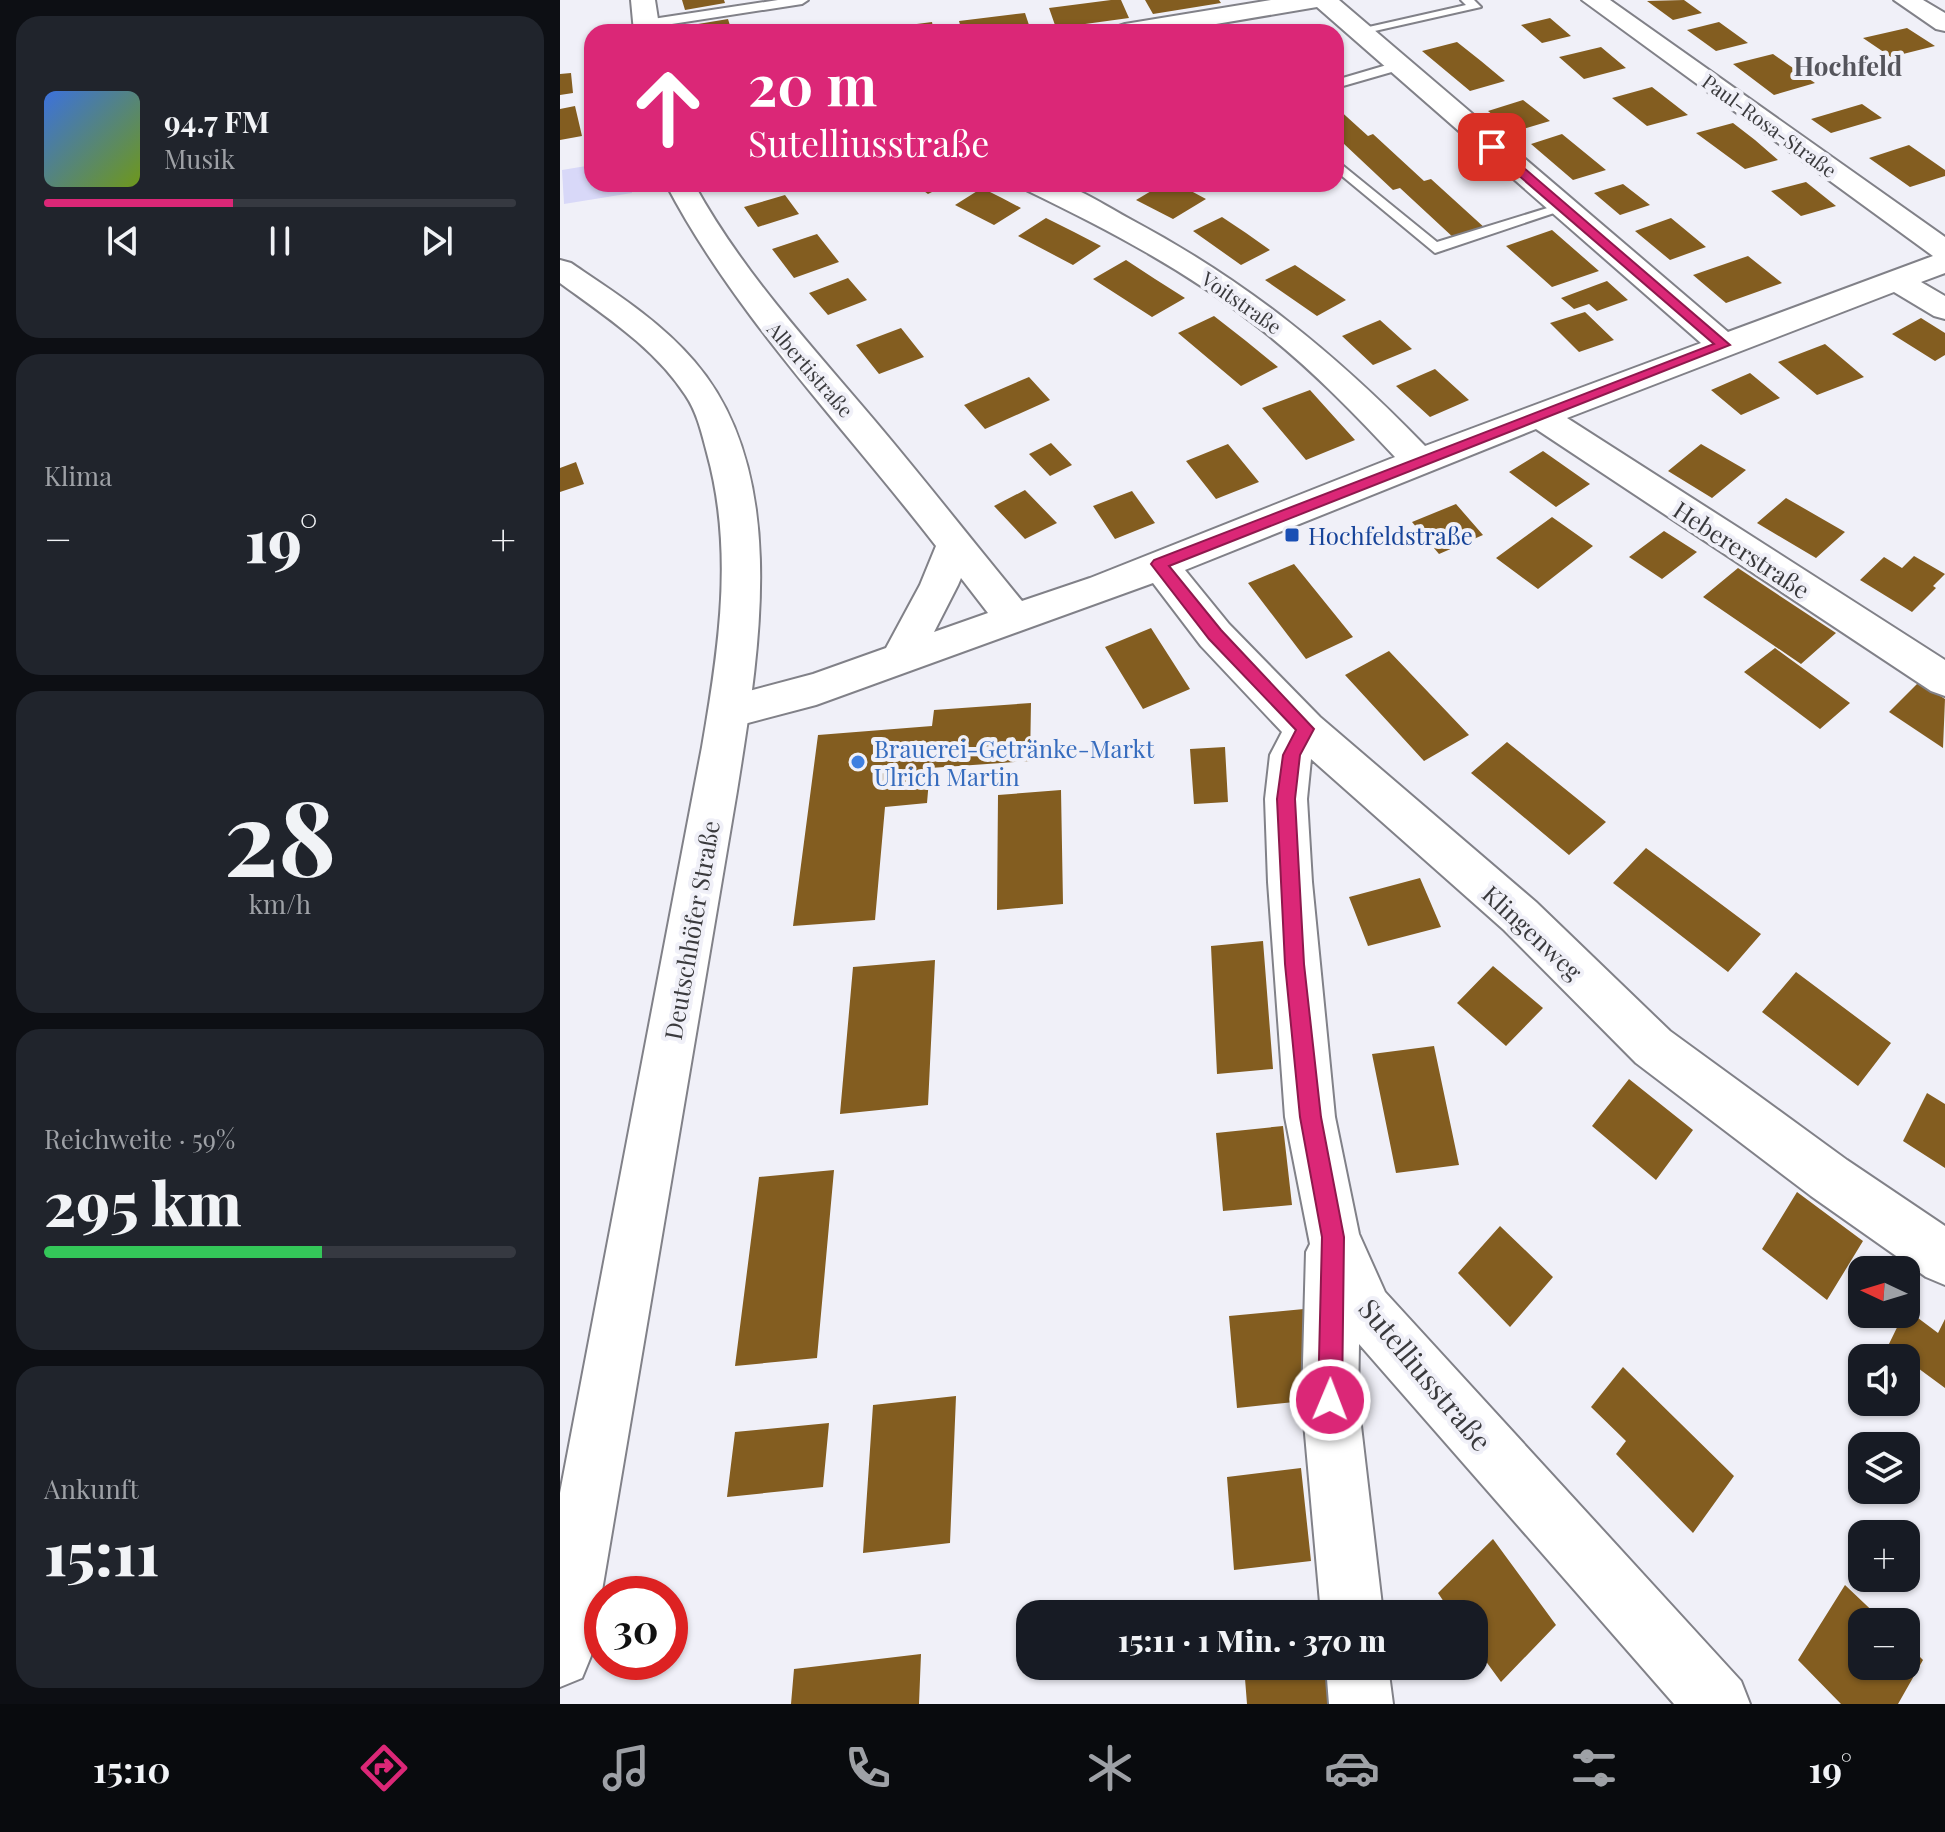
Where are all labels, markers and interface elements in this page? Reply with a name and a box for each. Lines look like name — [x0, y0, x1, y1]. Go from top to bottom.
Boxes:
text: 20 m — [748, 46, 877, 121]
district label: Hochfeld — [1794, 48, 1903, 83]
icon: ahead — [616, 56, 720, 160]
street label: Paul-Rosa-Straße — [1697, 67, 1843, 183]
text: 94.7 FM — [164, 101, 270, 141]
pin — [1458, 113, 1526, 181]
text: Sutelliusstraße — [748, 118, 990, 166]
icon: arrive — [1470, 125, 1514, 169]
text: Musik — [164, 141, 235, 176]
icon: previous — [101, 219, 145, 263]
icon: pause — [258, 219, 302, 263]
icon: next — [415, 219, 459, 263]
street label: Voitstraße — [1196, 264, 1287, 339]
street label: Albertistraße — [761, 315, 860, 422]
text: Klima — [44, 458, 112, 493]
street label: Hebererstraße — [1668, 493, 1816, 605]
text: 19° — [245, 498, 318, 578]
text: − — [44, 508, 72, 567]
text: + — [490, 508, 516, 567]
place label: Hochfeldstraße — [1308, 519, 1473, 551]
marker: Hochfeldstraße — [1283, 526, 1301, 544]
place label: Brauerei-Getränke-Markt Ulrich Martin — [874, 732, 1155, 792]
marker: Brauerei-Getränke-Markt Ulrich Martin — [849, 753, 867, 771]
text: 28 — [224, 764, 336, 903]
street label: Deutschhöfer Straße — [656, 818, 726, 1042]
street label: Klingenweg — [1476, 878, 1590, 987]
text: km/h — [249, 886, 311, 921]
text: Reichweite · 59% — [44, 1121, 235, 1156]
text: 295 km — [44, 1161, 242, 1241]
north arrow — [1848, 1256, 1920, 1328]
map controls — [1848, 1256, 1920, 1680]
street label: Sutelliusstraße — [1351, 1290, 1501, 1458]
button: sound — [1848, 1344, 1920, 1416]
position arrow — [1288, 1358, 1372, 1442]
button: layers — [1848, 1432, 1920, 1504]
text: Ankunft — [44, 1471, 139, 1506]
text: 15:11 — [44, 1511, 160, 1591]
button: + — [1848, 1520, 1920, 1592]
speed limit sign: 30 — [584, 1576, 688, 1680]
button: − — [1848, 1608, 1920, 1680]
text: 15:11 · 1 Min. · 370 m — [1118, 1620, 1386, 1660]
icon: directions — [356, 1740, 412, 1796]
icon: music — [598, 1740, 654, 1796]
icon: phone — [840, 1740, 896, 1796]
icon: climate — [1082, 1740, 1138, 1796]
icon: car — [1324, 1740, 1380, 1796]
icon: filters — [1566, 1740, 1622, 1796]
text: 15:10 — [93, 1744, 170, 1792]
text: 19° — [1808, 1744, 1852, 1792]

